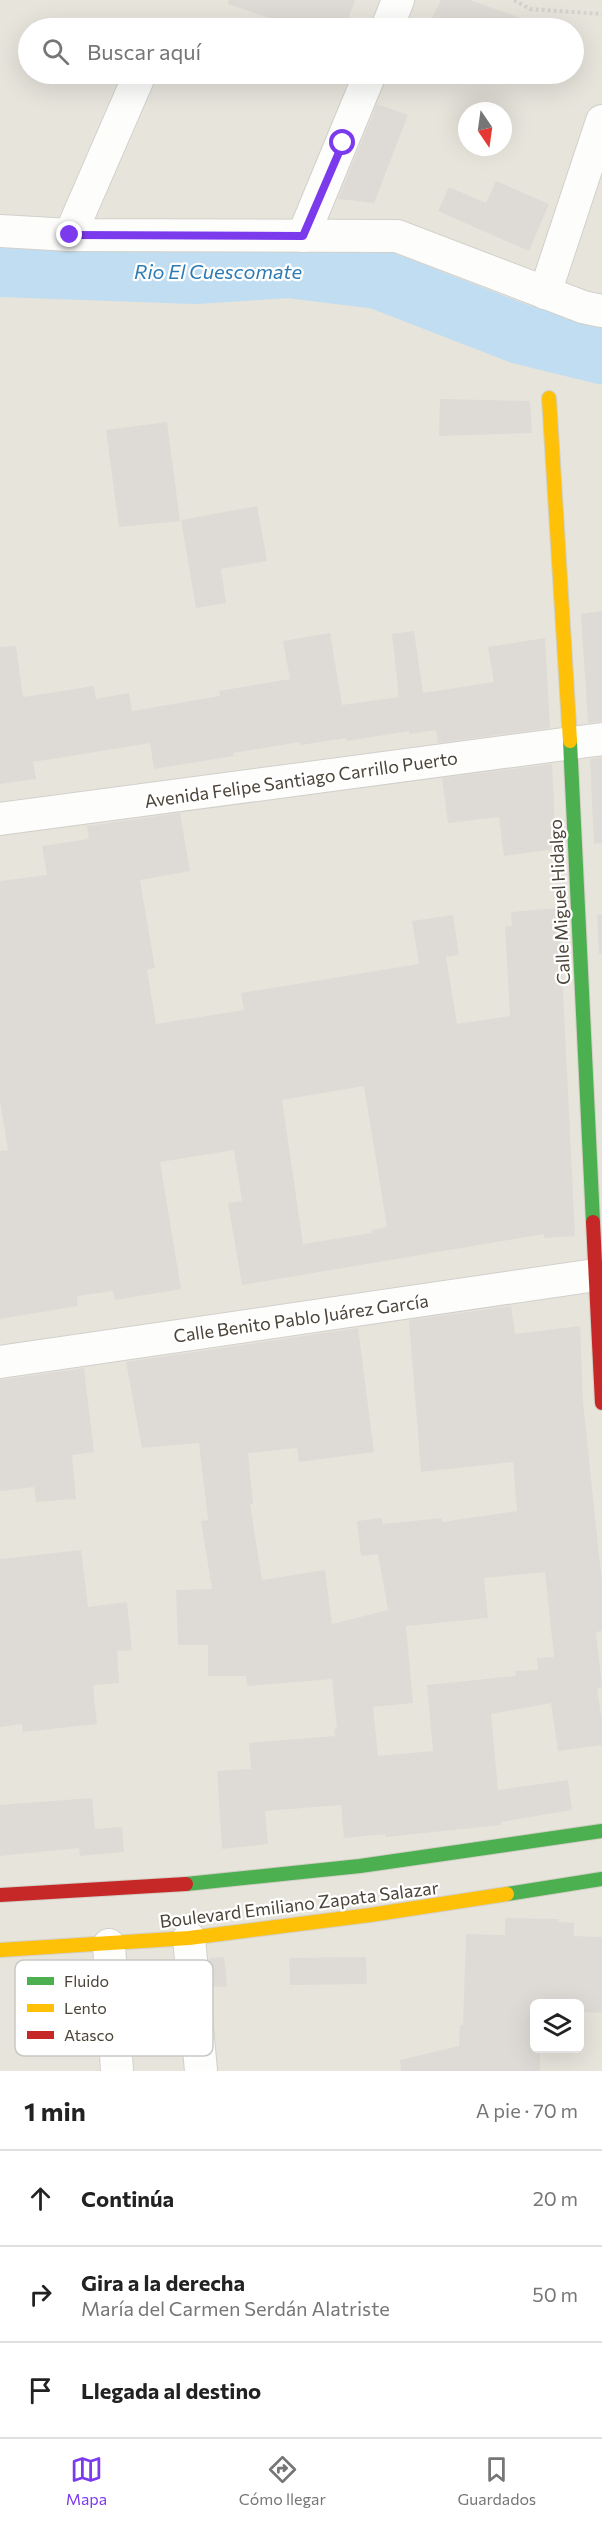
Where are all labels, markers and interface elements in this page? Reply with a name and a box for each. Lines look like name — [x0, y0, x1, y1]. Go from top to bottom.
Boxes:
search box — [18, 18, 584, 84]
icon: search — [39, 35, 72, 68]
text: Buscar aquí — [87, 38, 201, 65]
north arrow — [458, 102, 512, 156]
route start — [329, 129, 355, 155]
route end — [56, 221, 82, 247]
water label: Rio El Cuescomate — [134, 259, 302, 283]
street label: Avenida Felipe Santiago Carrillo Puerto — [143, 746, 459, 812]
street label: Calle Miguel Hidalgo — [544, 819, 574, 985]
street label: Calle Benito Pablo Juárez García — [172, 1289, 430, 1347]
street label: Boulevard Emiliano Zapata Salazar — [158, 1876, 440, 1932]
legend — [15, 1960, 213, 2056]
text: Fluido — [64, 1971, 109, 1990]
text: Lento — [64, 1998, 107, 2017]
map controls — [530, 1999, 584, 2053]
button: layers — [530, 1999, 584, 2053]
text: Atasco — [64, 2025, 114, 2044]
text: 1 min — [24, 2095, 86, 2126]
text: A pie · 70 m — [476, 2098, 578, 2122]
icon: ahead — [24, 2182, 57, 2215]
text: Continúa — [81, 2185, 174, 2212]
text: 20 m — [533, 2186, 578, 2210]
text: Gira a la derecha — [81, 2269, 245, 2296]
icon: right — [24, 2278, 57, 2311]
text: 50 m — [532, 2282, 578, 2306]
text: María del Carmen Serdán Alatriste — [81, 2296, 390, 2320]
icon: arrive — [24, 2374, 57, 2407]
text: Llegada al destino — [81, 2377, 261, 2404]
tab: Mapa — [66, 2453, 107, 2508]
tab: Cómo llegar — [239, 2453, 326, 2508]
tab: Guardados — [457, 2453, 536, 2508]

